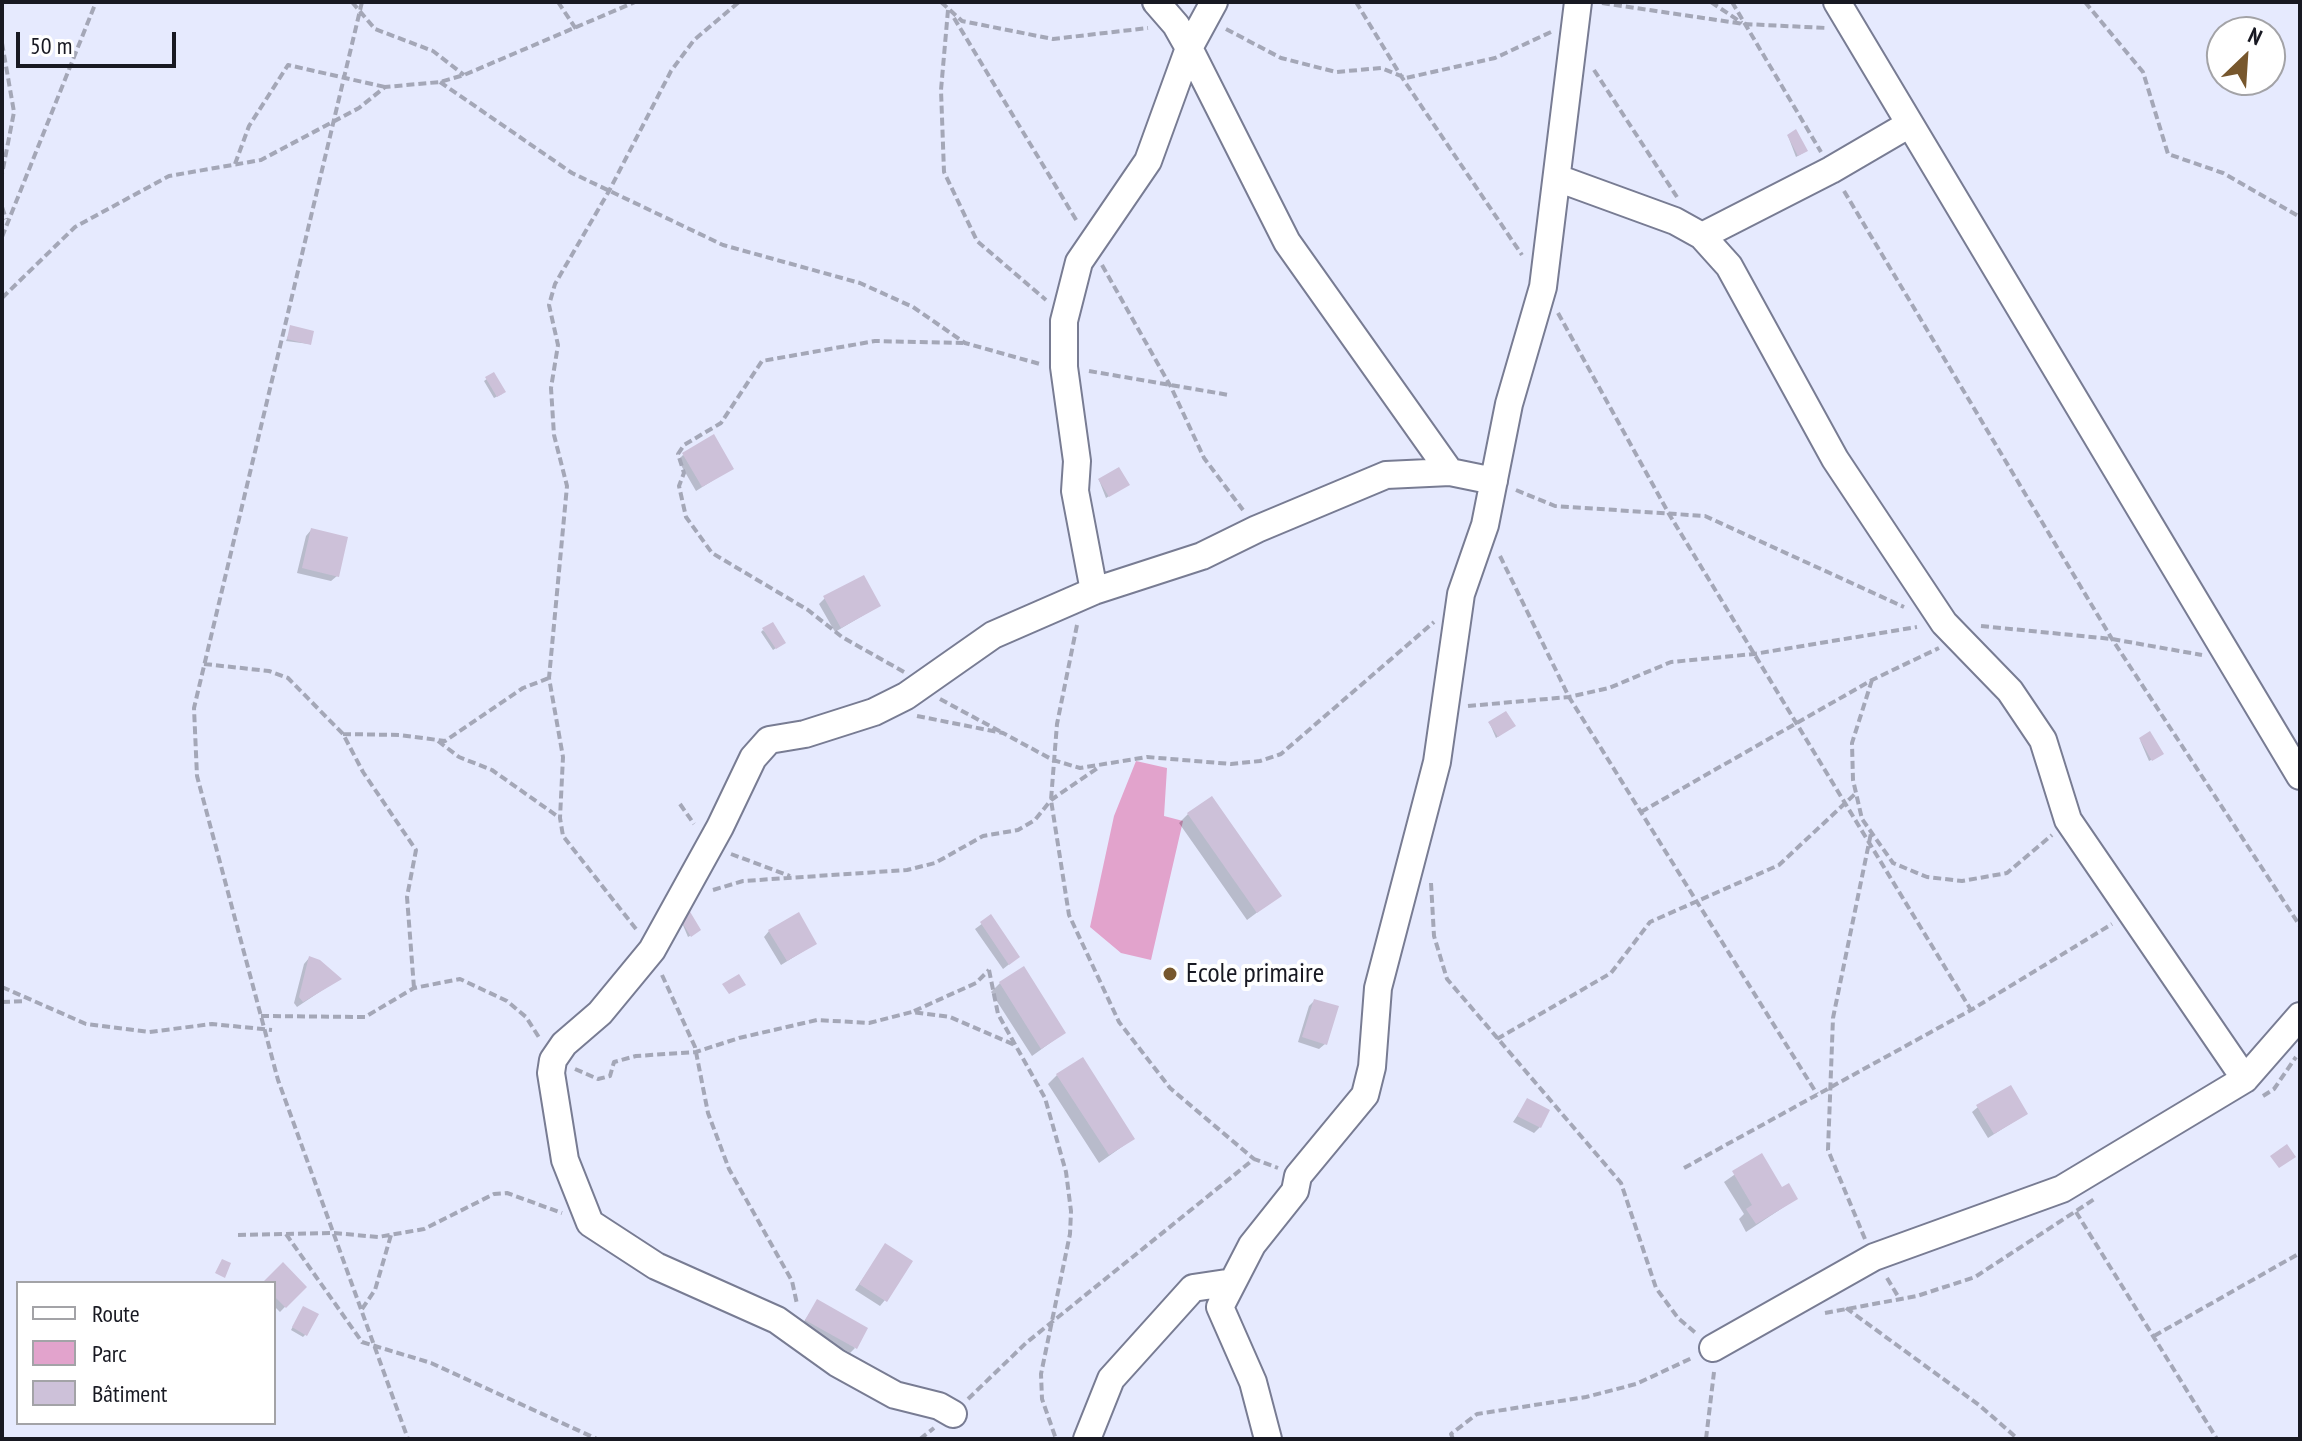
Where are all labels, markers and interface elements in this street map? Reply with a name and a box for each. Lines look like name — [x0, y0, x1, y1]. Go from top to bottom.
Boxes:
scale bar — [20, 16, 180, 66]
north arrow — [2206, 16, 2286, 96]
text: N — [2244, 21, 2267, 51]
text: 50 m — [30, 30, 72, 61]
place label: Ecole primaire — [1186, 957, 1324, 991]
marker: Ecole primaire — [1161, 965, 1179, 983]
legend — [16, 1281, 276, 1425]
text: Route — [92, 1298, 140, 1329]
text: Parc — [92, 1338, 127, 1369]
text: Bâtiment — [92, 1378, 167, 1409]

